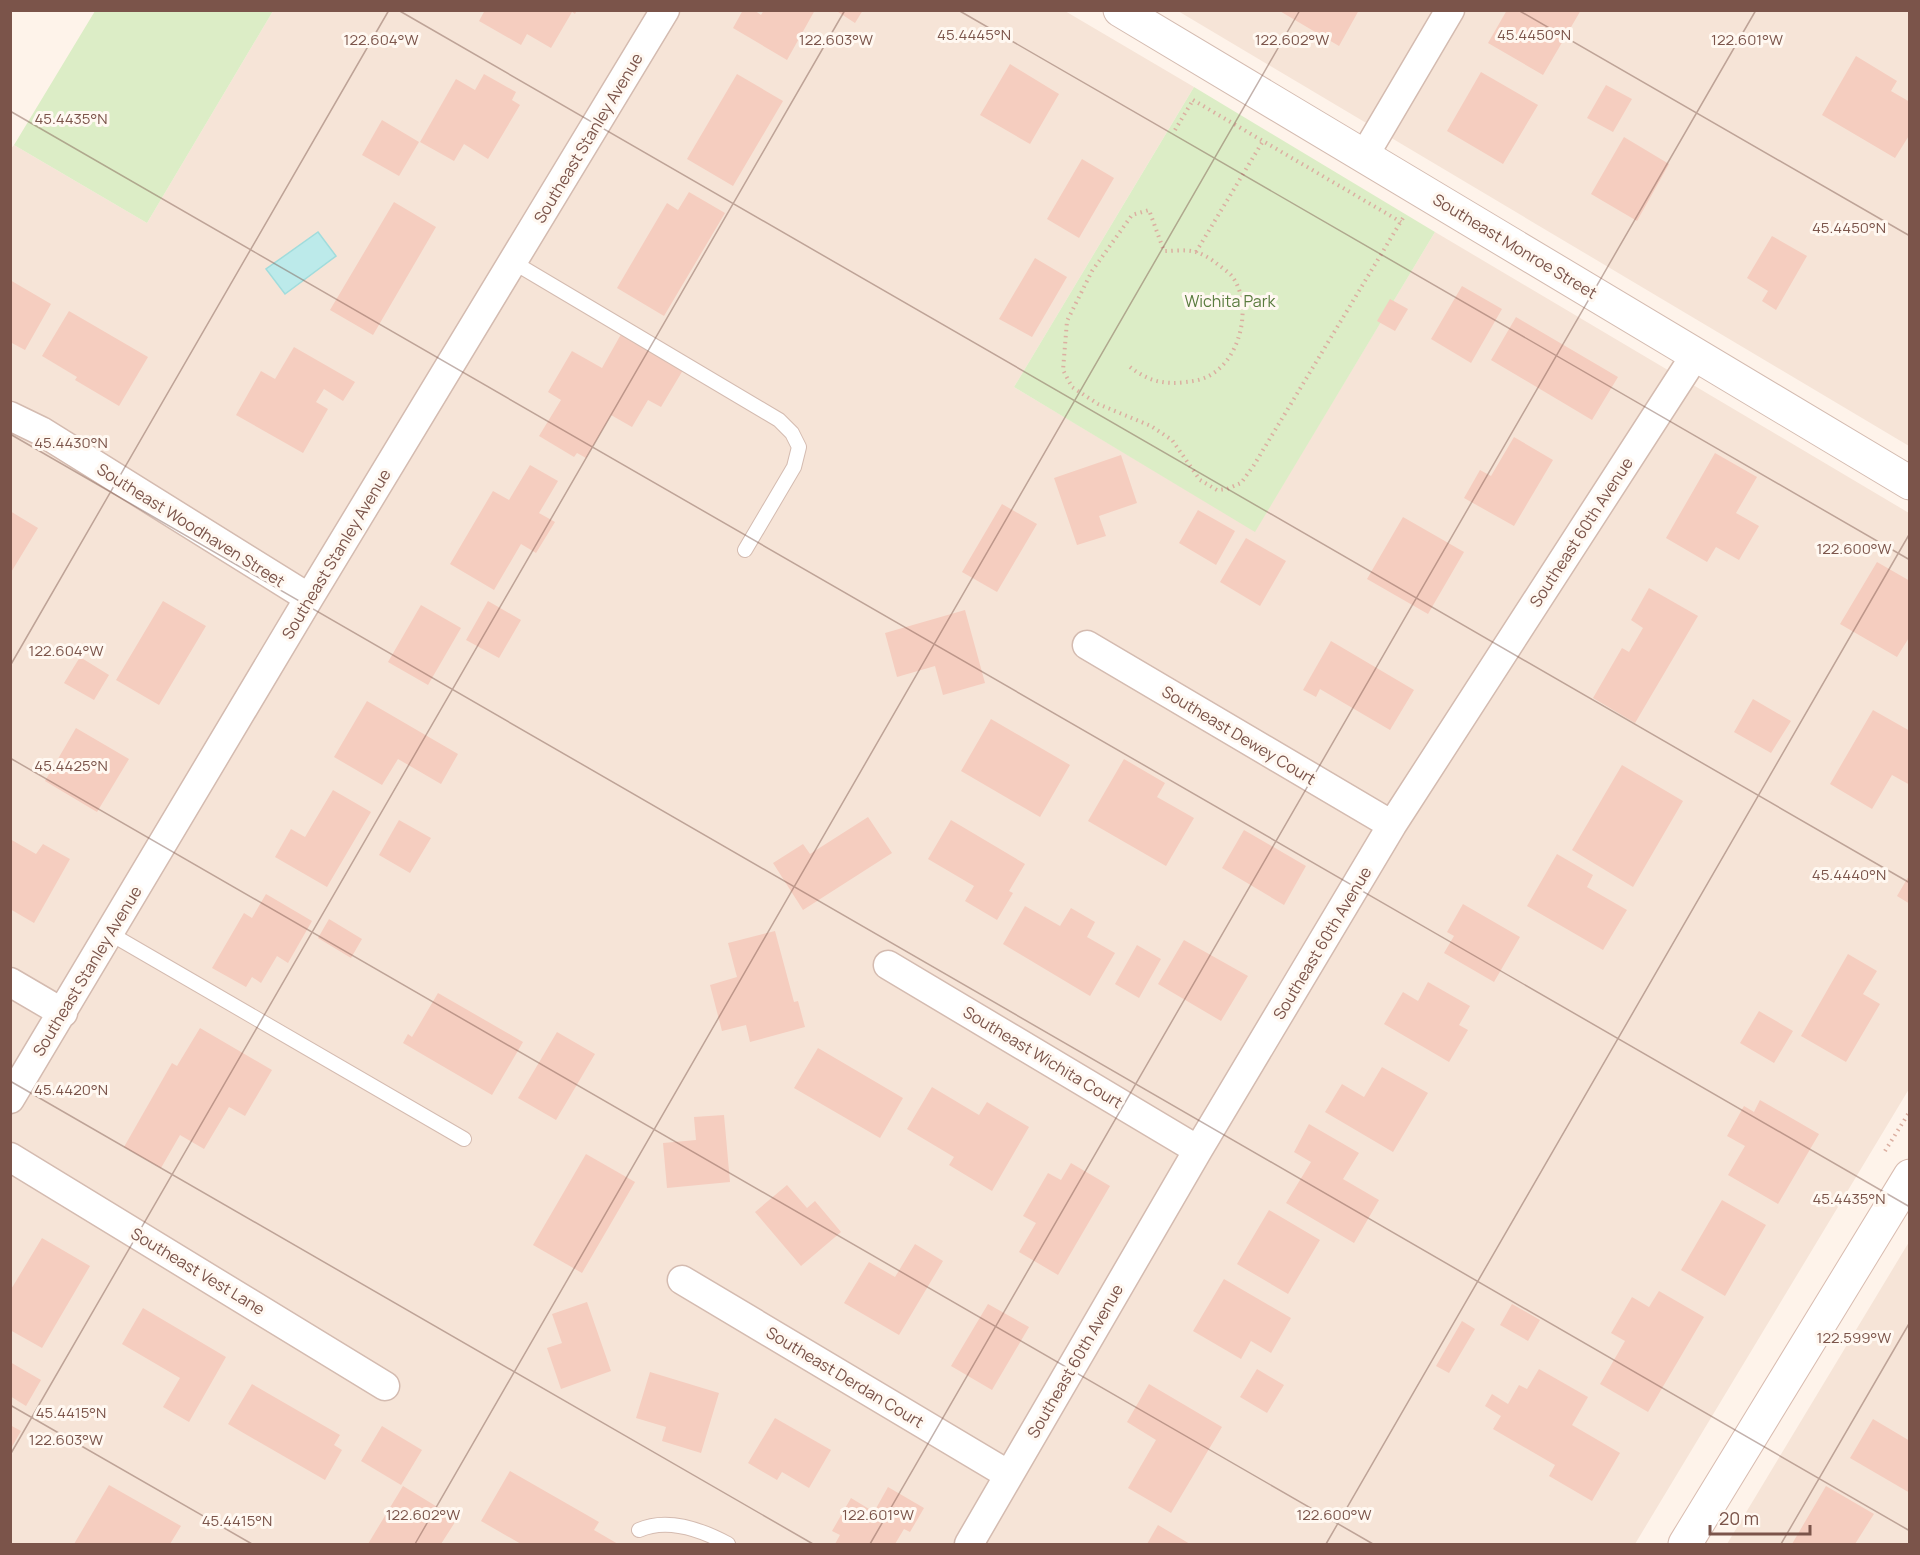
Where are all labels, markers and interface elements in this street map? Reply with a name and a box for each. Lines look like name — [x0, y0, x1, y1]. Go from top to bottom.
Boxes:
text: 45.4445°N — [937, 24, 1011, 45]
text: 45.4450°N — [1497, 24, 1571, 45]
text: 122.604°W — [344, 29, 418, 50]
text: 122.603°W — [799, 29, 873, 50]
text: 122.602°W — [1255, 29, 1329, 50]
text: 122.601°W — [1711, 29, 1783, 50]
street label: Southeast Stanley Avenue — [528, 49, 648, 227]
text: 45.4435°N — [34, 108, 108, 129]
street label: Southeast Monroe Street — [1429, 188, 1601, 304]
text: 45.4450°N — [1812, 217, 1886, 238]
park label: Wichita Park — [1185, 290, 1276, 312]
text: 45.4430°N — [34, 432, 108, 453]
street label: Southeast 60th Avenue — [1524, 453, 1638, 611]
street label: Southeast Woodhaven Street — [93, 458, 289, 592]
street label: Southeast Stanley Avenue — [276, 465, 396, 643]
text: 122.600°W — [1816, 538, 1892, 559]
text: 122.604°W — [29, 640, 103, 661]
street label: Southeast Dewey Court — [1158, 680, 1320, 790]
text: 45.4425°N — [34, 755, 108, 776]
street label: Southeast 60th Avenue — [1268, 863, 1376, 1023]
text: 45.4440°N — [1812, 864, 1886, 885]
street label: Southeast Stanley Avenue — [27, 882, 147, 1060]
street label: Southeast Wichita Court — [959, 1001, 1127, 1113]
text: 45.4420°N — [34, 1079, 108, 1100]
text: 45.4435°N — [1812, 1188, 1886, 1209]
street label: Southeast Vest Lane — [127, 1222, 269, 1320]
street label: Southeast 60th Avenue — [1022, 1280, 1128, 1442]
street label: Southeast Derdan Court — [762, 1321, 928, 1433]
text: 122.599°W — [1817, 1327, 1891, 1348]
text: 45.4415°N — [36, 1402, 106, 1423]
text: 122.603°W — [29, 1429, 103, 1450]
scale bar — [1710, 1498, 1810, 1536]
text: 122.602°W — [386, 1504, 460, 1525]
text: 122.601°W — [842, 1504, 914, 1525]
text: 122.600°W — [1296, 1504, 1372, 1525]
text: 20 m — [1719, 1506, 1759, 1530]
text: 45.4415°N — [202, 1510, 272, 1531]

